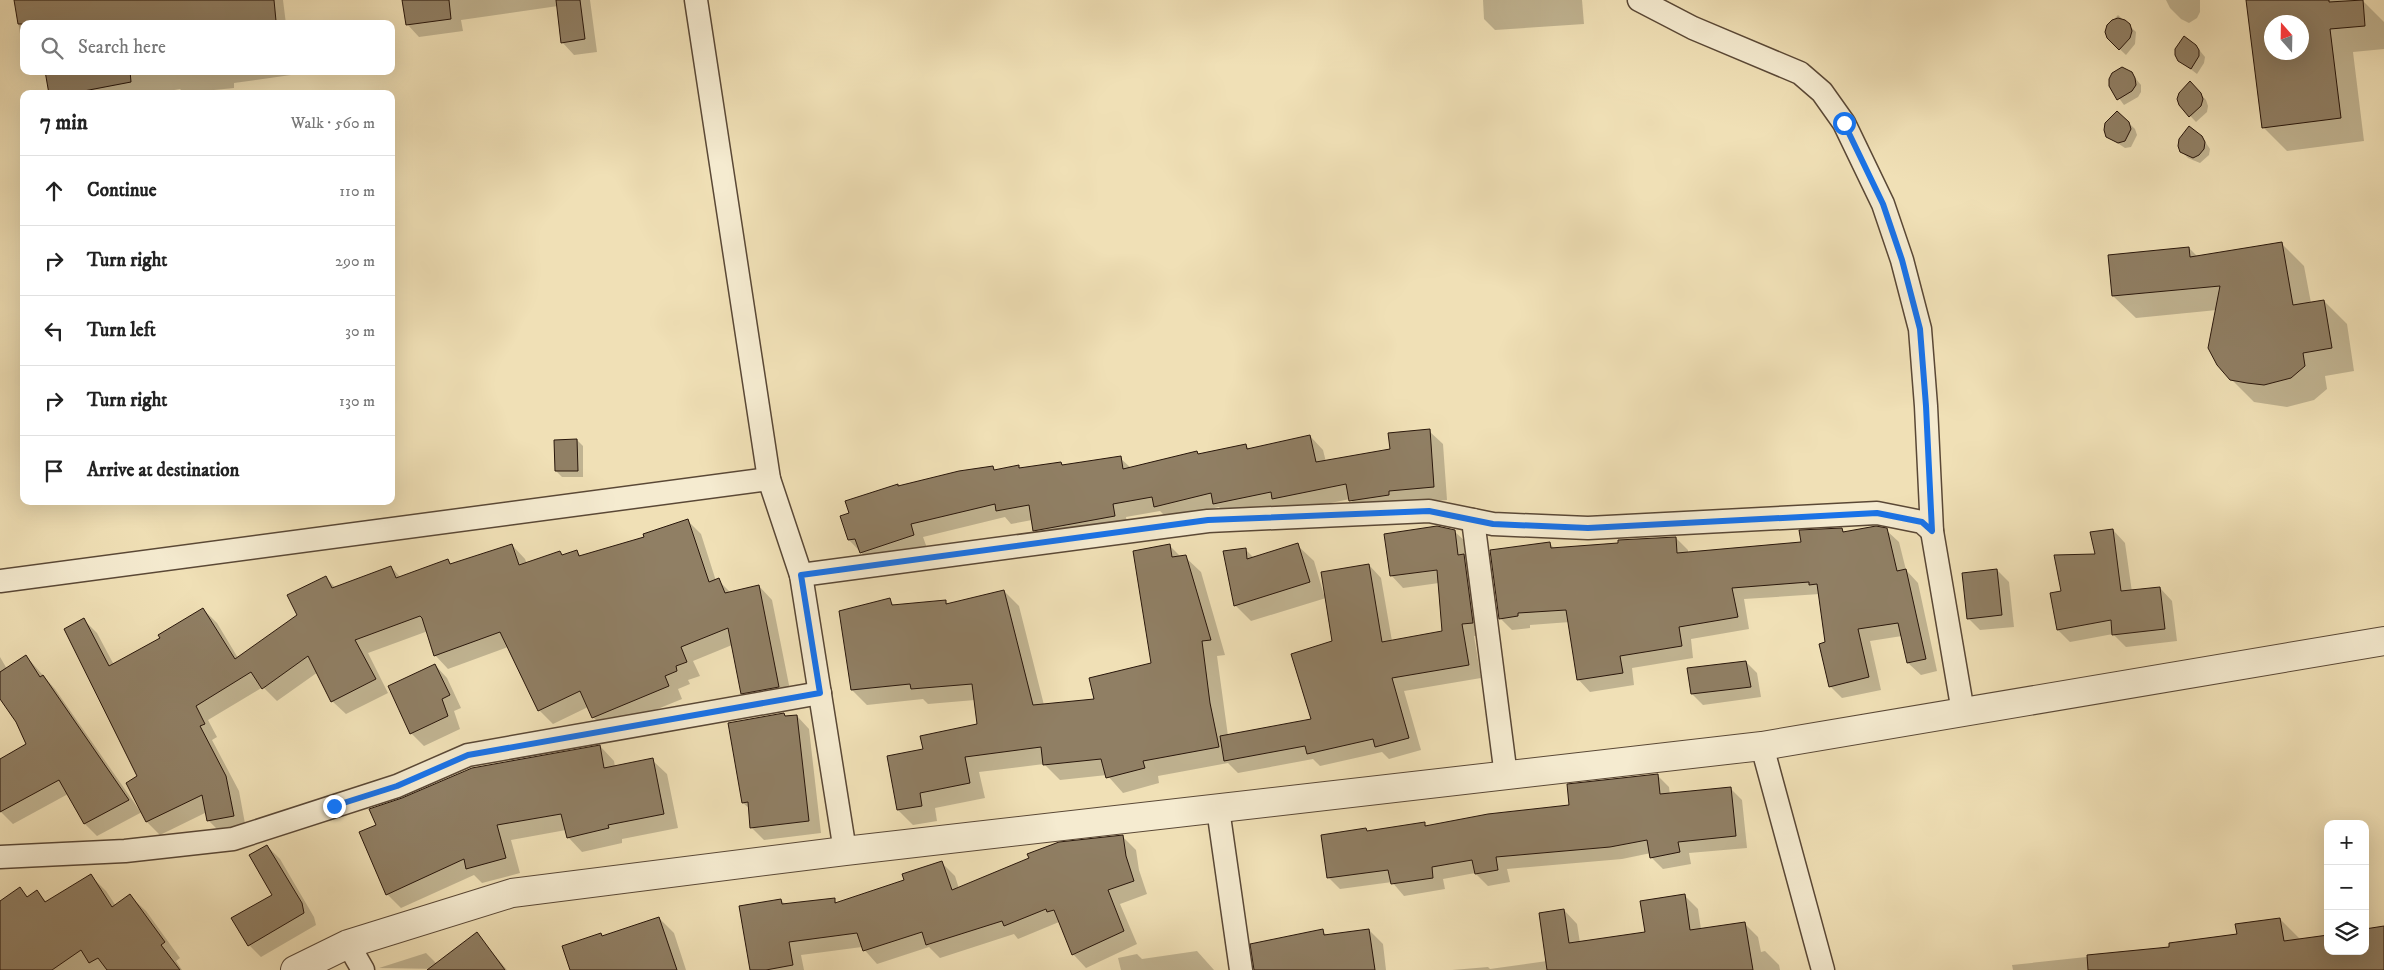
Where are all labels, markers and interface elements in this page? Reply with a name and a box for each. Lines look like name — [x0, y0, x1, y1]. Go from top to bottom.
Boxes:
north arrow — [2264, 15, 2309, 60]
search box — [20, 20, 395, 75]
icon: search — [38, 34, 66, 62]
text: Search here — [78, 36, 166, 59]
text: 7 min — [40, 110, 88, 136]
route start — [1833, 112, 1856, 135]
text: Walk · 560 m — [291, 113, 375, 133]
icon: ahead — [40, 177, 68, 205]
text: Continue — [87, 179, 157, 202]
text: 110 m — [339, 181, 375, 201]
icon: right — [40, 247, 68, 275]
text: Turn right — [87, 249, 167, 272]
text: 290 m — [335, 251, 375, 271]
icon: left — [40, 317, 68, 345]
text: Turn left — [87, 319, 156, 342]
text: 30 m — [345, 321, 375, 341]
icon: right — [40, 387, 68, 415]
text: Turn right — [87, 389, 167, 412]
text: 130 m — [339, 391, 375, 411]
icon: arrive — [40, 457, 68, 485]
text: Arrive at destination — [87, 459, 239, 482]
route end — [323, 795, 346, 818]
map controls — [2324, 820, 2369, 955]
button: + — [2324, 820, 2369, 865]
button: − — [2324, 865, 2369, 910]
button: layers — [2324, 910, 2369, 955]

